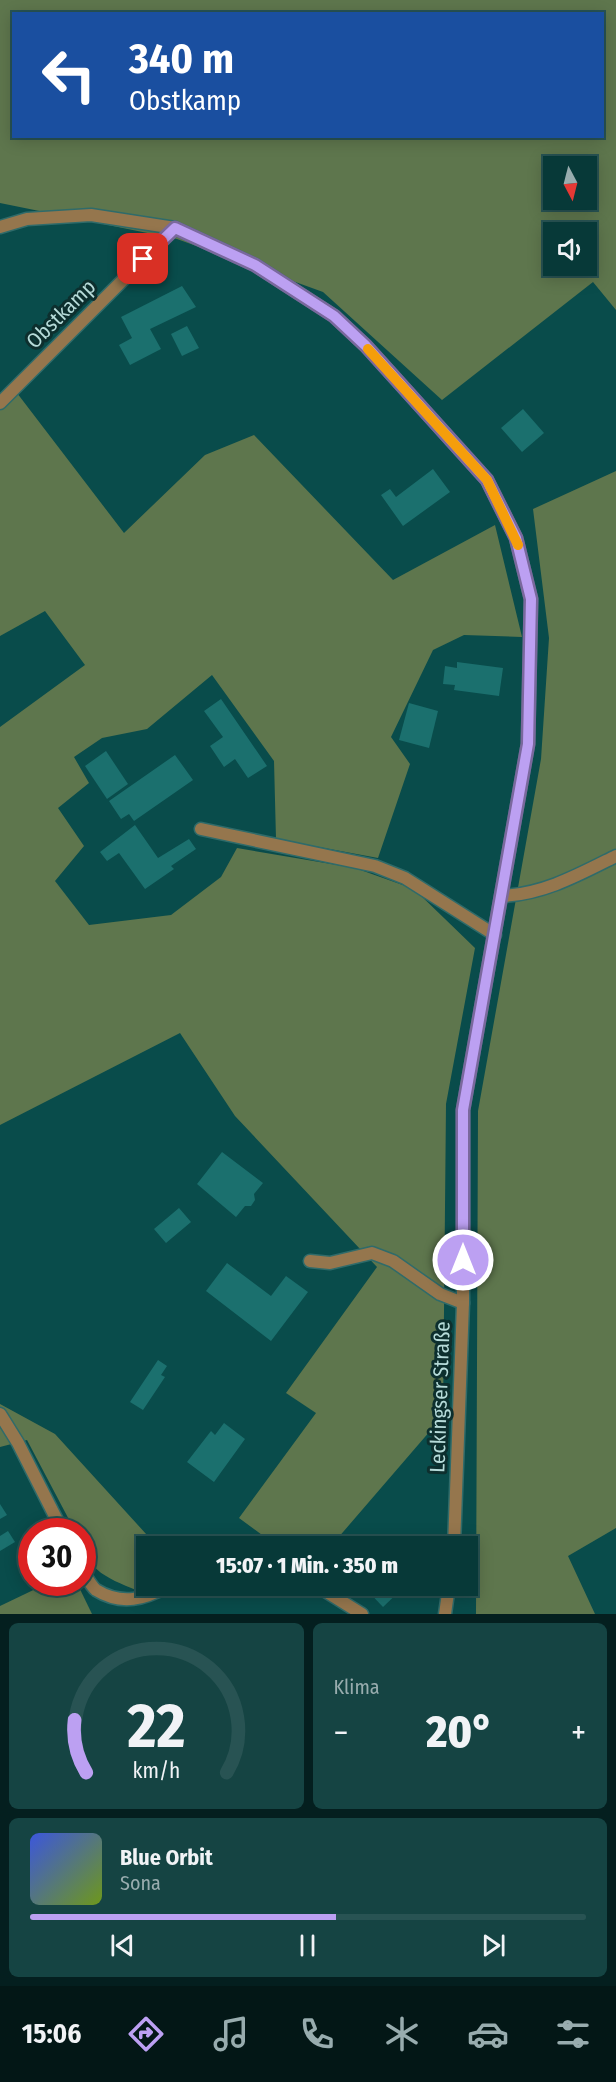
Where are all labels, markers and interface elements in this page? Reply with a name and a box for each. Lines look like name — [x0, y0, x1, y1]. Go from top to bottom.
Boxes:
text: 340 m — [129, 34, 234, 84]
icon: left — [30, 36, 108, 114]
text: Obstkamp — [129, 85, 241, 117]
north arrow — [543, 156, 597, 210]
map controls — [543, 156, 597, 276]
button: sound — [543, 222, 597, 276]
pin — [117, 233, 168, 284]
icon: arrive — [126, 242, 159, 275]
street label: Obstkamp — [21, 274, 101, 354]
position arrow — [431, 1228, 495, 1292]
street label: Leckingser Straße — [424, 1321, 456, 1473]
speed limit sign: 30 — [18, 1518, 96, 1596]
text: 15:07 · 1 Min. · 350 m — [216, 1552, 398, 1579]
text: Klima — [334, 1675, 380, 1699]
text: 22 — [126, 1689, 185, 1764]
text: 20° — [426, 1705, 493, 1759]
text: − — [334, 1713, 348, 1753]
text: + — [571, 1713, 586, 1753]
text: km/h — [132, 1758, 180, 1784]
text: Blue Orbit — [120, 1844, 213, 1871]
text: Sona — [120, 1871, 161, 1895]
icon: previous — [106, 1929, 139, 1962]
icon: pause — [291, 1929, 324, 1962]
icon: next — [477, 1929, 510, 1962]
icon: directions — [125, 2013, 167, 2055]
icon: music — [210, 2013, 252, 2055]
icon: phone — [296, 2013, 338, 2055]
icon: climate — [381, 2013, 423, 2055]
icon: car — [467, 2013, 509, 2055]
icon: filters — [552, 2013, 594, 2055]
text: 15:06 — [22, 2018, 81, 2050]

